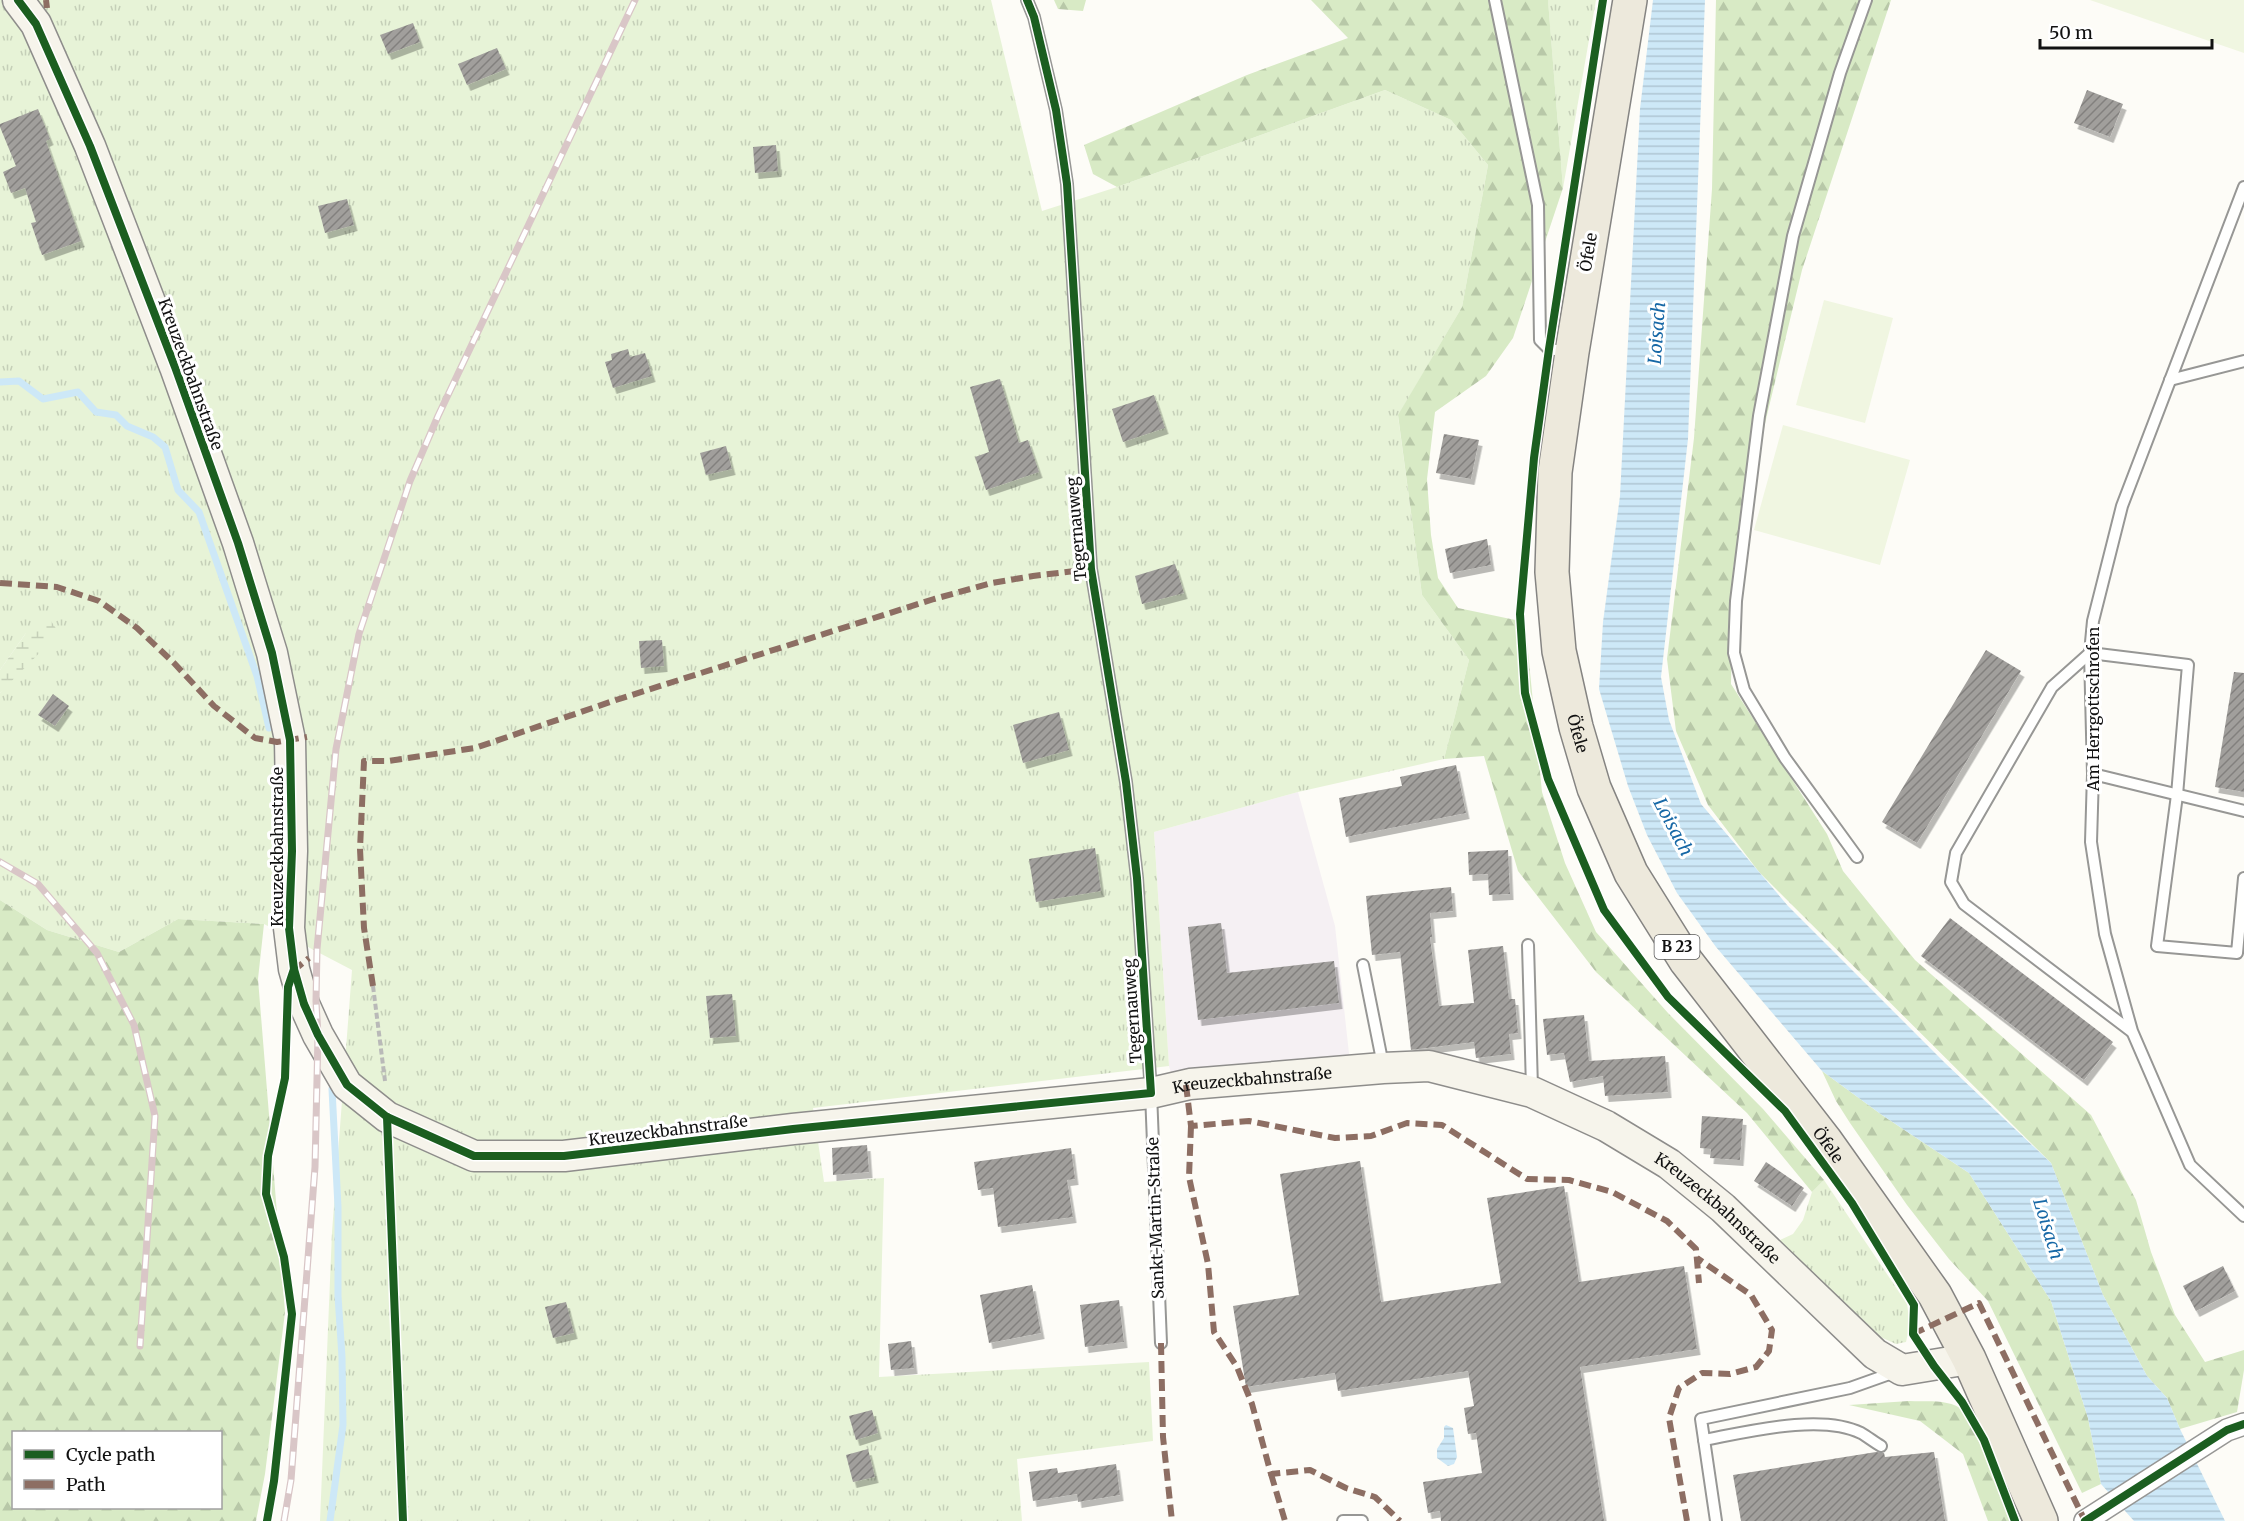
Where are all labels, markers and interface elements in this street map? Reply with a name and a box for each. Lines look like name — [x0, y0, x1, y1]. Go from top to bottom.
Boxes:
scale bar — [2040, 12, 2212, 50]
text: 50 m — [2049, 21, 2093, 44]
street label: Öfele — [1575, 231, 1601, 273]
street label: Kreuzeckbahnstraße — [154, 295, 228, 453]
water label: Loisach — [1643, 301, 1670, 365]
street label: Tegernauweg — [1061, 476, 1091, 582]
street label: Am Herrgottschrofen — [2083, 626, 2103, 792]
street label: Öfele — [1563, 712, 1593, 755]
street label: Kreuzeckbahnstraße — [267, 767, 287, 927]
water label: Loisach — [1649, 794, 1698, 860]
road number: B 23 — [1654, 935, 1700, 959]
street label: Tegernauweg — [1118, 958, 1146, 1064]
street label: Kreuzeckbahnstraße — [1170, 1062, 1333, 1098]
street label: Kreuzeckbahnstraße — [587, 1110, 749, 1150]
street label: Öfele — [1809, 1123, 1848, 1167]
street label: Sankt-Martin-Straße — [1142, 1137, 1168, 1299]
street label: Kreuzeckbahnstraße — [1651, 1148, 1785, 1268]
water label: Loisach — [2028, 1196, 2069, 1262]
legend — [12, 1431, 222, 1509]
text: Cycle path — [66, 1443, 156, 1466]
text: Path — [66, 1473, 106, 1496]

